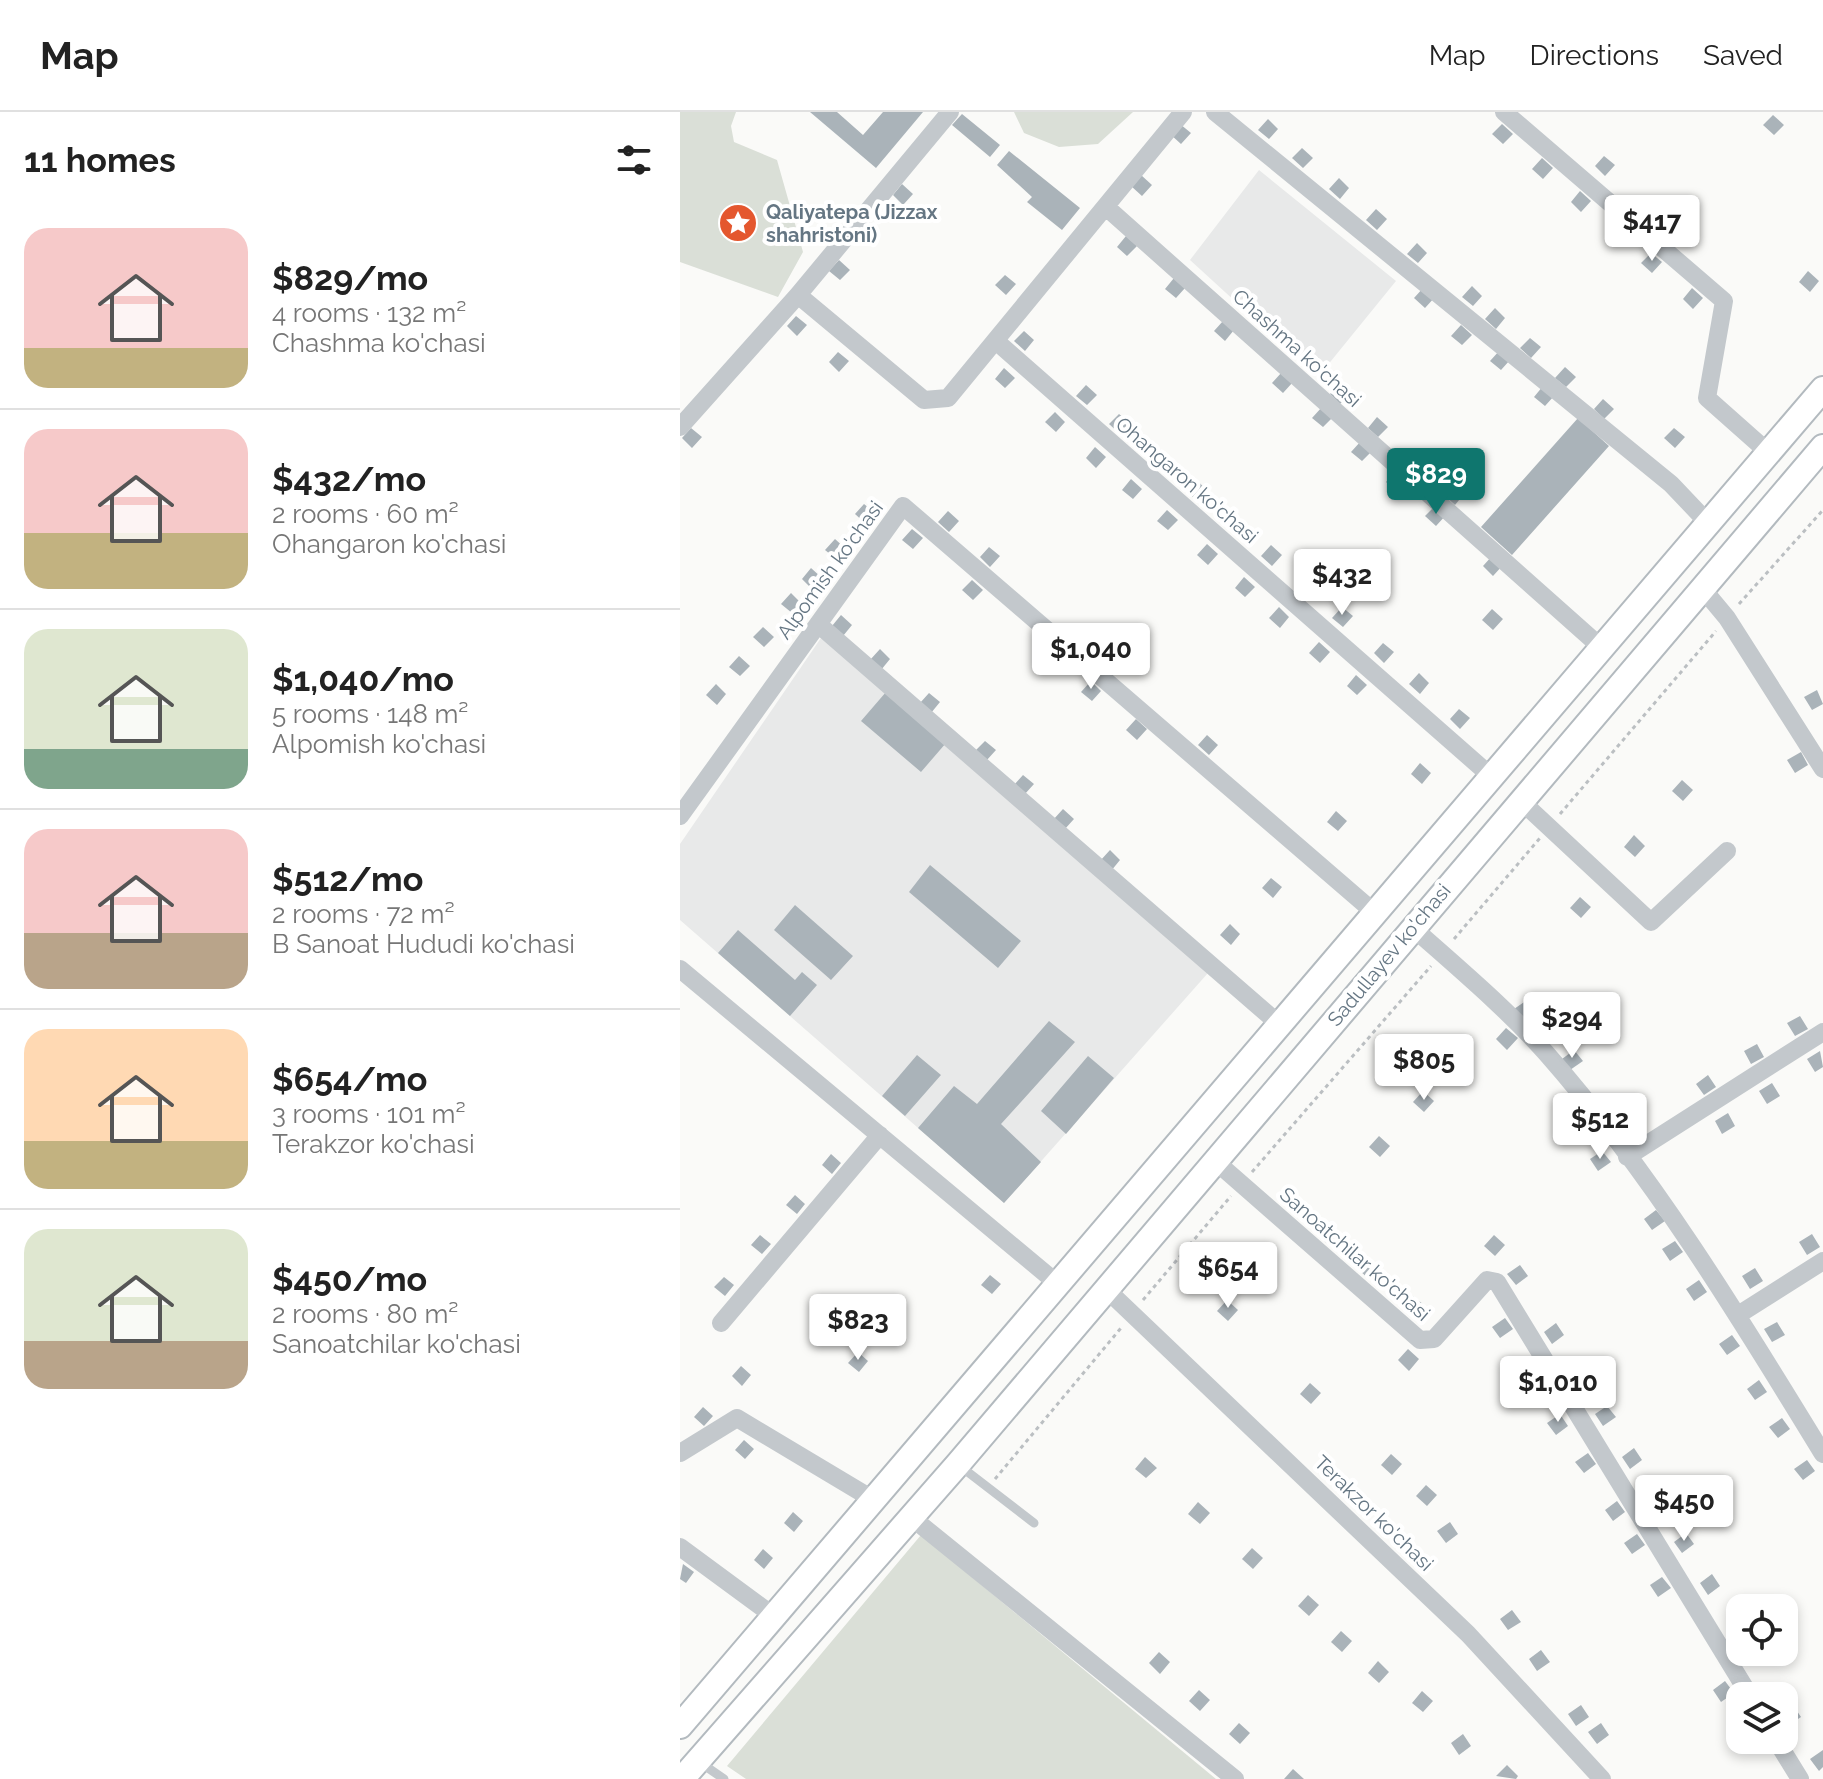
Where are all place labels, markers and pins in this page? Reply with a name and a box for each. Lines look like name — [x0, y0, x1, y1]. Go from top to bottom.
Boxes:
pin: $417 — [1605, 195, 1699, 263]
place label: Qaliyatepa (Jizzax shahristoni) — [766, 200, 938, 247]
place icon: Qaliyatepa (Jizzax shahristoni) — [717, 202, 759, 244]
pin: $829 — [1389, 448, 1483, 516]
pin: $432 — [1295, 549, 1389, 617]
pin: $1,040 — [1026, 623, 1156, 691]
pin: $294 — [1525, 992, 1619, 1060]
pin: $805 — [1377, 1034, 1471, 1102]
pin: $512 — [1553, 1093, 1647, 1161]
pin: $654 — [1181, 1242, 1275, 1310]
pin: $823 — [811, 1294, 905, 1362]
pin: $1,010 — [1493, 1356, 1623, 1424]
pin: $450 — [1637, 1475, 1731, 1543]

